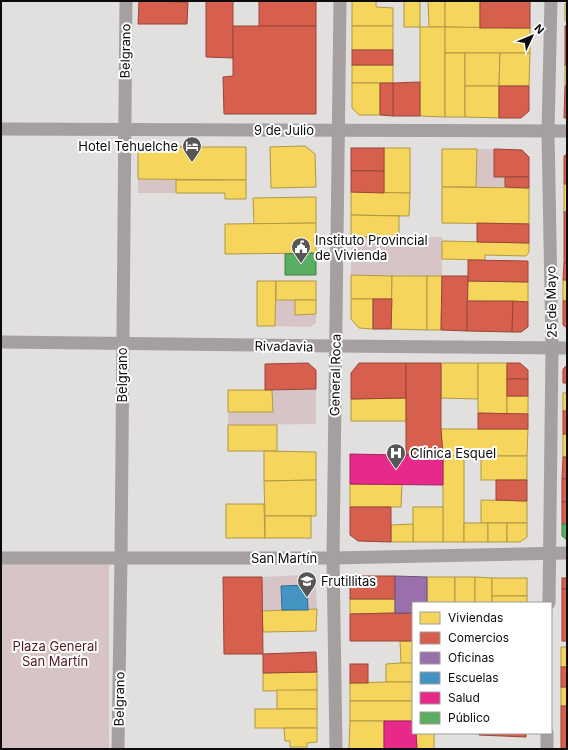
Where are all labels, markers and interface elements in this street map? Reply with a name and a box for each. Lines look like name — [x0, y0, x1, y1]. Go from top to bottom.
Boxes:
north arrow — [512, 16, 552, 56]
text: N — [531, 21, 547, 37]
street label: Belgrano — [117, 23, 133, 79]
street label: 9 de Julio — [254, 122, 314, 138]
hotel icon: Hotel Tehuelche — [181, 135, 203, 163]
place label: Hotel Tehuelche — [78, 138, 178, 154]
place label: Instituto Provincial de Vivienda — [315, 232, 428, 263]
public building icon: Instituto Provincial de Vivienda — [290, 236, 312, 264]
street label: 25 de Mayo — [542, 265, 560, 338]
street label: General Roca — [326, 334, 344, 416]
street label: Rivadavia — [254, 337, 314, 355]
street label: Belgrano — [114, 347, 130, 402]
hospital icon: Clínica Esquel — [385, 442, 407, 470]
place label: Clínica Esquel — [410, 445, 496, 461]
street label: San Martín — [251, 550, 317, 566]
school or university icon: Frutillitas — [296, 570, 318, 598]
place label: Frutillitas — [321, 573, 376, 589]
legend — [412, 602, 552, 734]
text: Viviendas — [448, 610, 503, 625]
text: Comercios — [448, 630, 509, 645]
park label: Plaza General San Martín — [13, 638, 97, 669]
text: Oficinas — [448, 650, 494, 665]
text: Escuelas — [448, 670, 498, 685]
street label: Belgrano — [111, 671, 127, 727]
text: Salud — [448, 690, 480, 705]
text: Público — [448, 710, 490, 725]

